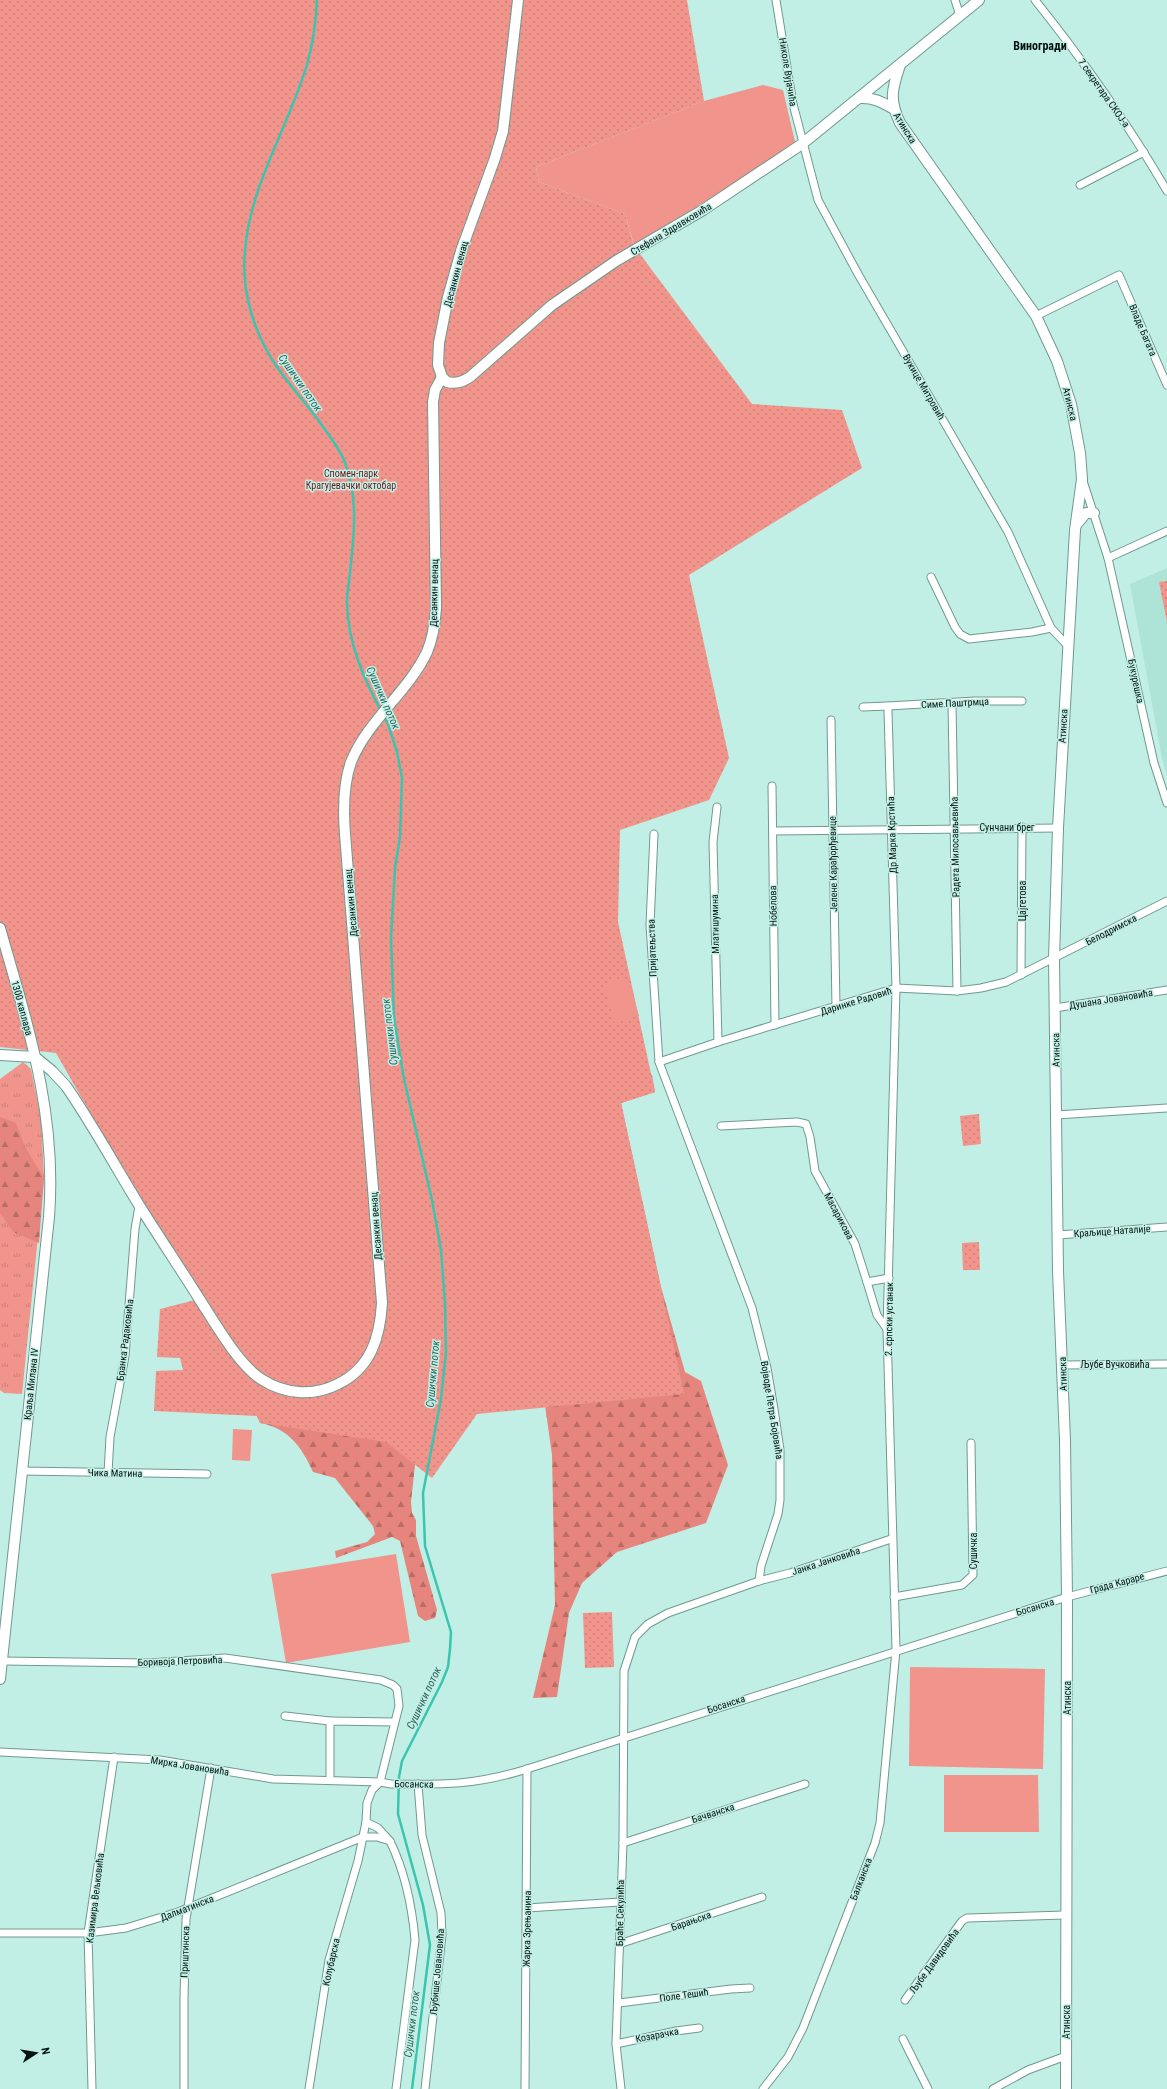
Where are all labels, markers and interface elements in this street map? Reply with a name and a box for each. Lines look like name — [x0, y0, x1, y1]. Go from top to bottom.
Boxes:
street label: Николе Вујачића — [777, 37, 799, 107]
district label: Виногради — [1013, 39, 1067, 53]
street label: 7 секретара СКОЈ-а — [1076, 57, 1132, 130]
street label: Атинска — [891, 111, 919, 146]
street label: Стефана Здравковића — [629, 200, 714, 258]
street label: Десанкин венац — [442, 240, 470, 308]
street label: Владе Багата — [1127, 302, 1159, 358]
water label: Сушички поток — [275, 352, 325, 415]
street label: Вукице Митровић — [901, 352, 947, 422]
street label: Атинска — [1061, 386, 1080, 422]
park label: Спомен-парк Крагујевачки октобар — [306, 468, 396, 491]
street label: Десанкин венац — [428, 559, 440, 627]
street label: Букурешка — [1126, 658, 1146, 704]
water label: Сушички поток — [363, 665, 403, 732]
street label: Симе Паштрмца — [921, 696, 989, 710]
street label: Атинска — [1057, 708, 1069, 743]
street label: Др Марка Крстића — [885, 796, 899, 874]
street label: Радета Милосављевића — [949, 796, 961, 897]
street label: Јелене Карађорђевице — [827, 816, 839, 912]
street label: Сунчани брег — [979, 822, 1035, 833]
street label: Десанкин венац — [343, 869, 359, 937]
street label: Цајгетова — [1017, 881, 1028, 921]
street label: Нобелова — [767, 885, 779, 926]
street label: Млатишумина — [709, 894, 721, 954]
street label: Белодримска — [1084, 912, 1139, 948]
street label: Пријатељства — [645, 919, 659, 977]
street label: 1300 каплара — [9, 979, 35, 1037]
street label: Даринке Радовић — [819, 985, 893, 1017]
street label: Душана Јовановића — [1068, 987, 1154, 1011]
water label: Сушички поток — [379, 997, 401, 1066]
street label: Атинска — [1050, 1033, 1062, 1067]
street label: Масарикова — [822, 1191, 856, 1241]
street label: Десанкин венац — [368, 1192, 384, 1260]
street label: Краљице Наталије — [1073, 1223, 1151, 1239]
street label: 2. српски устанак — [883, 1282, 895, 1356]
street label: Бранка Радаковића — [115, 1298, 135, 1381]
water label: Сушички поток — [424, 1339, 442, 1408]
street label: Краља Милана IV — [22, 1347, 40, 1421]
street label: Атинска — [1057, 1357, 1069, 1391]
street label: Љубе Вучковића — [1080, 1359, 1150, 1370]
street label: Војводе Петра Бојовића — [759, 1360, 785, 1460]
street label: Чика Матина — [88, 1467, 143, 1479]
street label: Сушичка — [968, 1533, 979, 1569]
street label: Јанка Јанковића — [791, 1545, 862, 1577]
street label: Града Караре — [1089, 1570, 1146, 1596]
street label: Босанска — [1015, 1596, 1056, 1618]
street label: Боривоја Петровића — [137, 1654, 223, 1668]
water label: Сушички поток — [404, 1664, 444, 1731]
street label: Атинска — [1062, 1681, 1073, 1715]
street label: Босанска — [706, 1693, 747, 1715]
street label: Мирка Јовановића — [150, 1754, 230, 1778]
street label: Босанска — [394, 1778, 434, 1790]
street label: Бачванска — [690, 1801, 736, 1825]
street label: Казимира Вељковића — [84, 1852, 106, 1944]
street label: Балканска — [848, 1856, 874, 1902]
street label: Браће Секулића — [614, 1880, 626, 1946]
street label: Жарка Зрењанина — [521, 1890, 533, 1967]
street label: Далматинска — [159, 1893, 215, 1923]
street label: Барањска — [670, 1909, 713, 1933]
street label: Приштинска — [179, 1926, 191, 1978]
street label: Љубе Давидовића — [907, 1926, 961, 1995]
street label: Љубише Јовановића — [428, 1928, 446, 2016]
street label: Колубарска — [320, 1937, 342, 1987]
street label: Поле Тешић — [659, 1986, 709, 2004]
water label: Сушички поток — [401, 1989, 423, 2058]
street label: Атинска — [1061, 2005, 1072, 2039]
street label: Козарачка — [634, 2025, 680, 2045]
north arrow — [16, 2033, 56, 2073]
text: N — [38, 2046, 52, 2056]

